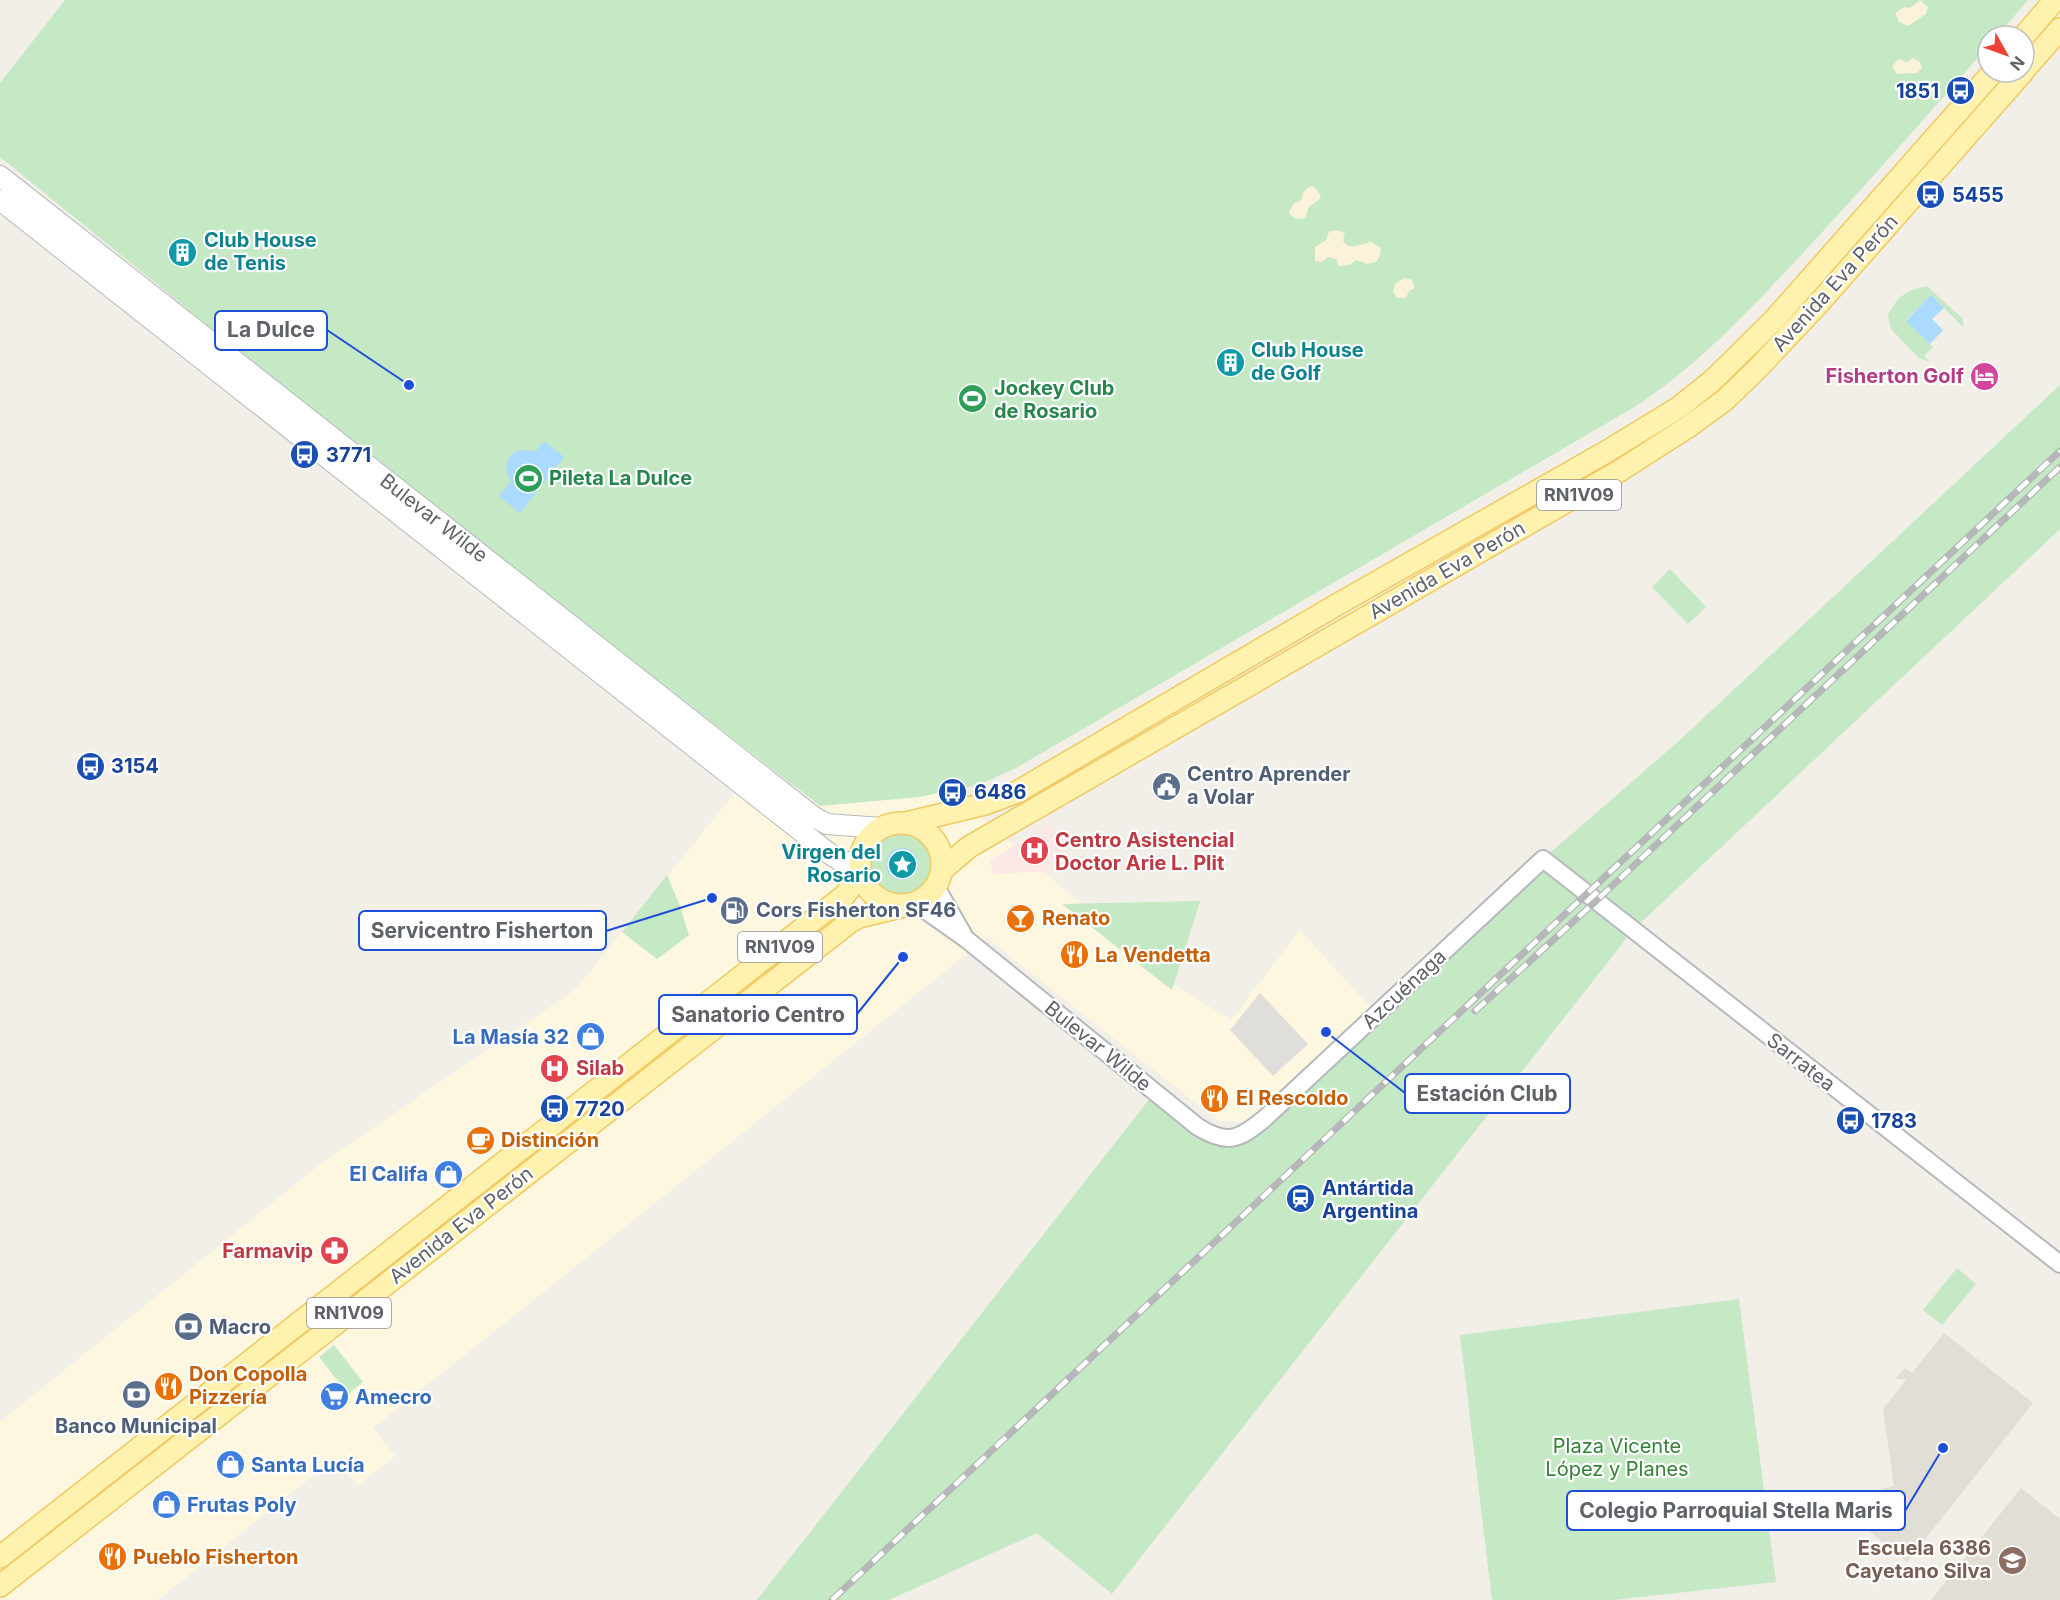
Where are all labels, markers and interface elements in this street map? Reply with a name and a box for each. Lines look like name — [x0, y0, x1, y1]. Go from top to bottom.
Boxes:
north arrow — [1976, 24, 2036, 84]
text: N — [2006, 53, 2029, 75]
bus stop icon: 1851 — [1944, 75, 1976, 107]
place label: 1851 — [1896, 79, 1939, 103]
bus stop icon: 5455 — [1915, 179, 1947, 211]
place label: 5455 — [1952, 183, 2004, 207]
street label: Avenida Eva Perón — [1767, 210, 1903, 356]
place label: Club House de Tenis — [204, 228, 317, 275]
building icon: Club House de Tenis — [167, 236, 199, 268]
callout: La Dulce — [215, 311, 327, 350]
text: La Dulce — [227, 317, 315, 342]
place label: Club House de Golf — [1251, 338, 1364, 385]
building icon: Club House de Golf — [1214, 346, 1246, 378]
hotel icon: Fisherton Golf — [1969, 360, 2001, 392]
place label: Fisherton Golf — [1826, 364, 1964, 388]
place label: Jockey Club de Rosario — [994, 376, 1114, 423]
sports icon: Jockey Club de Rosario — [957, 383, 989, 415]
bus stop icon: 3771 — [289, 439, 321, 471]
place label: 3771 — [326, 443, 371, 467]
sports icon: Pileta La Dulce — [512, 462, 544, 494]
place label: Pileta La Dulce — [549, 466, 692, 490]
street label: Bulevar Wilde — [375, 469, 493, 567]
road number: RN1V09 — [1537, 480, 1621, 510]
street label: Avenida Eva Perón — [1365, 516, 1529, 624]
bus stop icon: 3154 — [74, 750, 106, 782]
place label: 3154 — [111, 754, 159, 778]
place label: Centro Aprender a Volar — [1187, 762, 1350, 809]
public building icon: Centro Aprender a Volar — [1150, 770, 1182, 802]
bus stop icon: 6486 — [937, 776, 969, 808]
place label: 6486 — [974, 780, 1027, 804]
place label: Centro Asistencial Doctor Arie L. Plit — [1055, 828, 1234, 875]
hospital icon: Centro Asistencial Doctor Arie L. Plit — [1018, 835, 1050, 867]
place label: Virgen del Rosario — [781, 840, 881, 887]
place icon: Virgen del Rosario — [886, 848, 918, 880]
fuel station icon: Cors Fisherton SF46 — [719, 894, 751, 926]
place label: Cors Fisherton SF46 — [756, 898, 956, 922]
bar icon: Renato — [1005, 902, 1037, 934]
place label: Renato — [1042, 906, 1110, 930]
callout: Servicentro Fisherton — [359, 911, 606, 950]
text: Servicentro Fisherton — [371, 918, 593, 943]
road number: RN1V09 — [738, 932, 822, 962]
restaurant icon: La Vendetta — [1058, 939, 1090, 971]
place label: La Vendetta — [1095, 943, 1211, 967]
street label: Azcuénaga — [1357, 944, 1451, 1034]
callout: Sanatorio Centro — [659, 995, 857, 1034]
street label: Bulevar Wilde — [1040, 996, 1156, 1096]
text: Sanatorio Centro — [671, 1002, 845, 1027]
shop icon: La Masía 32 — [574, 1021, 606, 1053]
place label: La Masía 32 — [453, 1025, 569, 1049]
street label: Sarratea — [1762, 1028, 1840, 1096]
hospital icon: Silab — [539, 1052, 571, 1084]
place label: Silab — [576, 1056, 624, 1080]
callout: Estación Club — [1405, 1074, 1570, 1113]
text: Estación Club — [1416, 1081, 1558, 1106]
restaurant icon: El Rescoldo — [1199, 1082, 1231, 1114]
place label: El Rescoldo — [1236, 1086, 1349, 1110]
bus stop icon: 7720 — [538, 1093, 570, 1125]
place label: 7720 — [575, 1097, 625, 1121]
bus stop icon: 1783 — [1834, 1105, 1866, 1137]
place label: 1783 — [1871, 1109, 1917, 1133]
cafe icon: Distinción — [464, 1124, 496, 1156]
place label: Distinción — [501, 1128, 599, 1152]
shop icon: El Califa — [433, 1158, 465, 1190]
street label: Avenida Eva Perón — [384, 1161, 538, 1289]
place label: El Califa — [349, 1162, 428, 1186]
place label: Antártida Argentina — [1322, 1176, 1418, 1223]
station icon: Antártida Argentina — [1285, 1183, 1317, 1215]
pharmacy icon: Farmavip — [318, 1235, 350, 1267]
place label: Farmavip — [222, 1239, 313, 1263]
road number: RN1V09 — [307, 1298, 391, 1328]
bank icon: Macro — [172, 1311, 204, 1343]
place label: Macro — [209, 1315, 271, 1339]
place label: Don Copolla Pizzería — [189, 1362, 307, 1409]
restaurant icon: Don Copolla Pizzería — [152, 1370, 184, 1402]
bank icon: Banco Municipal — [120, 1379, 152, 1411]
supermarket icon: Amecro — [318, 1381, 350, 1413]
place label: Amecro — [355, 1385, 432, 1409]
place label: Banco Municipal — [55, 1414, 217, 1438]
park label: Plaza Vicente López y Planes — [1545, 1434, 1689, 1481]
shop icon: Santa Lucía — [214, 1449, 246, 1481]
place label: Santa Lucía — [251, 1453, 365, 1477]
shop icon: Frutas Poly — [150, 1489, 182, 1521]
callout: Colegio Parroquial Stella Maris — [1567, 1491, 1905, 1530]
place label: Frutas Poly — [187, 1493, 297, 1517]
text: Colegio Parroquial Stella Maris — [1579, 1498, 1893, 1523]
place label: Escuela 6386 Cayetano Silva — [1845, 1536, 1991, 1583]
restaurant icon: Pueblo Fisherton — [96, 1541, 128, 1573]
school or university icon: Escuela 6386 Cayetano Silva — [1996, 1544, 2028, 1576]
place label: Pueblo Fisherton — [133, 1545, 298, 1569]

